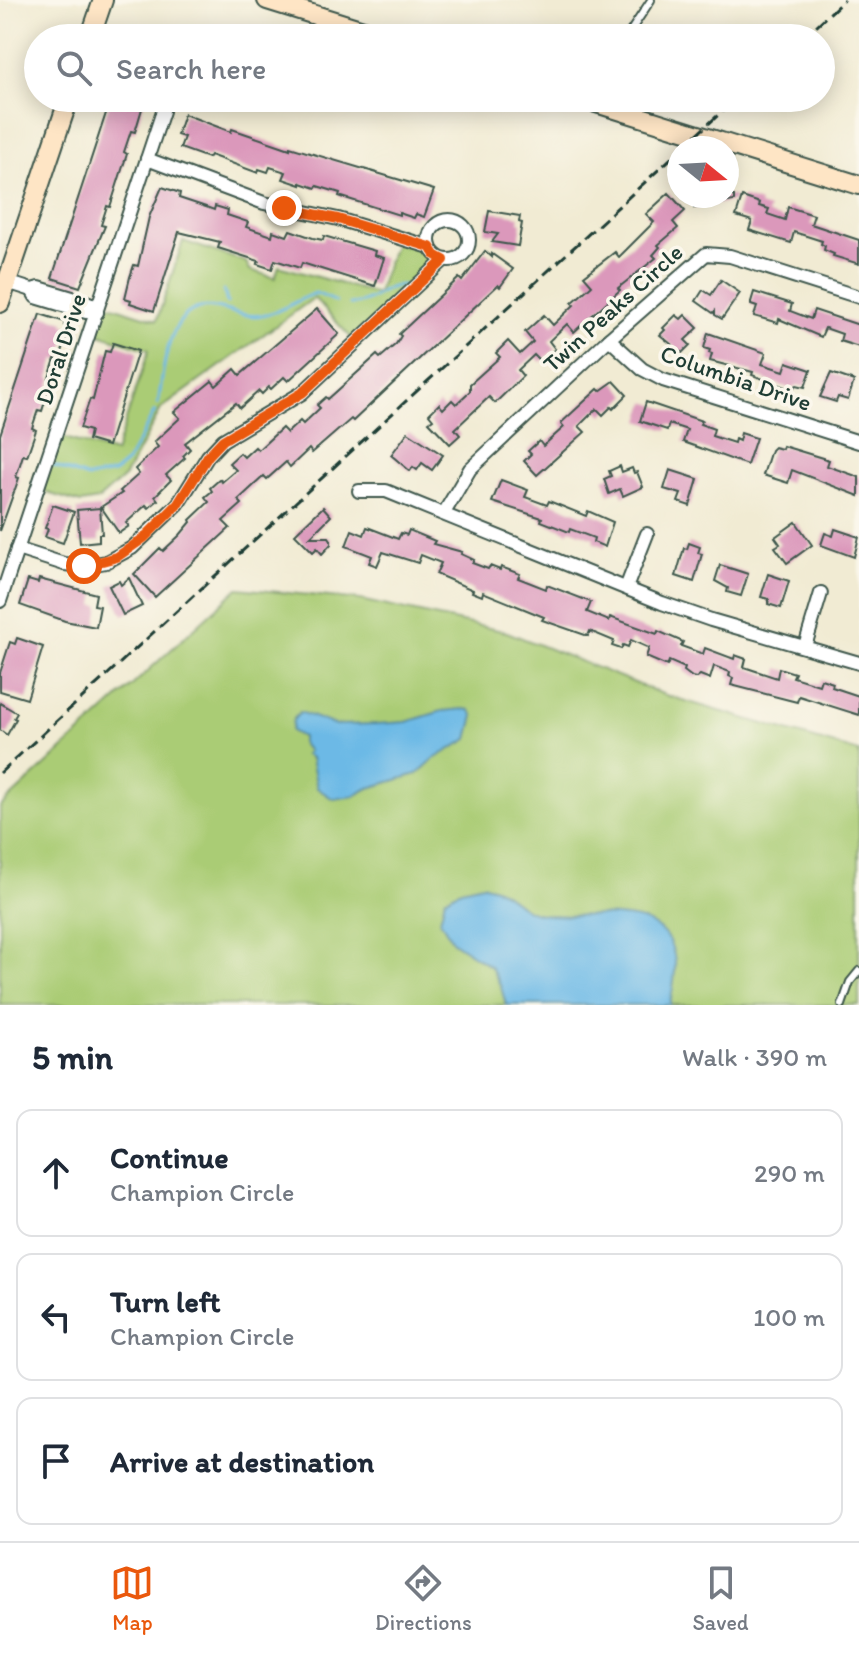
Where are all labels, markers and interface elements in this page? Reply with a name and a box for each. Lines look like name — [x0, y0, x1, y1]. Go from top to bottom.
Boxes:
search box — [24, 24, 835, 112]
icon: search — [52, 46, 96, 90]
text: Search here — [116, 50, 266, 87]
north arrow — [667, 136, 739, 208]
route end — [266, 190, 302, 226]
street label: Twin Peaks Circle — [537, 237, 689, 378]
street label: Doral Drive — [29, 290, 92, 408]
street label: Columbia Drive — [657, 338, 815, 417]
route start — [66, 548, 102, 584]
text: 5 min — [32, 1037, 113, 1078]
text: Walk · 390 m — [682, 1041, 827, 1073]
text: Continue — [110, 1139, 229, 1176]
icon: ahead — [34, 1151, 78, 1195]
text: 290 m — [754, 1157, 825, 1189]
text: Champion Circle — [110, 1176, 294, 1208]
text: Turn left — [110, 1283, 221, 1320]
icon: left — [34, 1295, 78, 1339]
text: 100 m — [753, 1301, 825, 1333]
text: Champion Circle — [110, 1320, 294, 1352]
icon: arrive — [34, 1439, 78, 1483]
text: Arrive at destination — [110, 1443, 374, 1480]
tab: Map — [110, 1561, 154, 1636]
tab: Directions — [375, 1561, 472, 1636]
tab: Saved — [692, 1561, 749, 1636]

